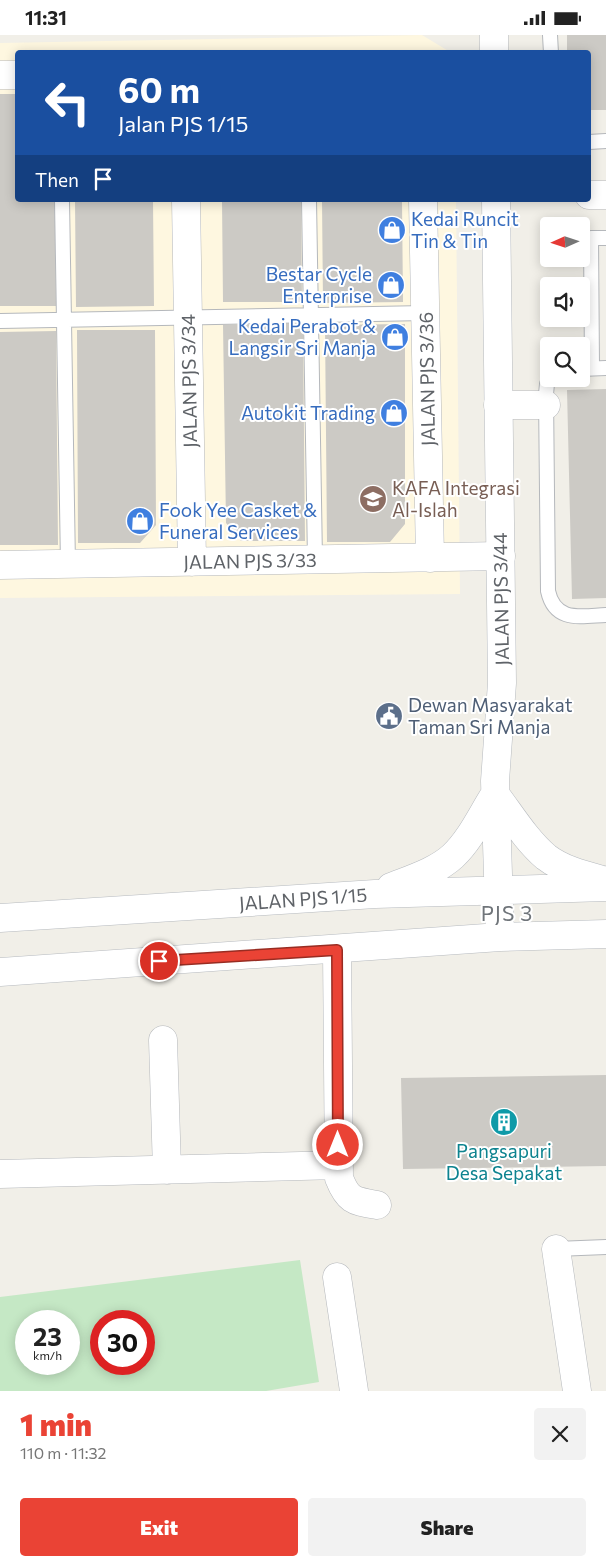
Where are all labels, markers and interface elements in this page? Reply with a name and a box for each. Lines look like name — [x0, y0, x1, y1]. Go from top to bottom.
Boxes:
text: 11:31 — [25, 6, 67, 29]
text: 60 m — [118, 67, 200, 110]
icon: left — [35, 70, 100, 135]
text: Jalan PJS 1/15 — [118, 110, 248, 137]
icon: arrive — [89, 165, 117, 193]
text: Then — [35, 168, 79, 191]
place label: Kedai Runcit Tin & Tin — [411, 207, 519, 252]
shop icon: Kedai Runcit Tin & Tin — [377, 215, 407, 245]
north arrow — [540, 217, 590, 267]
map controls — [540, 217, 590, 387]
place label: Bestar Cycle Enterprise — [266, 262, 372, 307]
shop icon: Bestar Cycle Enterprise — [376, 270, 406, 300]
button: sound — [540, 277, 590, 327]
street label: JALAN PJS 3/36 — [414, 312, 439, 446]
street label: JALAN PJS 3/34 — [176, 314, 201, 448]
place label: Kedai Perabot & Langsir Sri Manja — [228, 314, 376, 359]
shop icon: Kedai Perabot & Langsir Sri Manja — [380, 322, 410, 352]
button: search — [540, 337, 590, 387]
shop icon: Autokit Trading — [379, 398, 409, 428]
place label: Autokit Trading — [241, 401, 375, 424]
place label: KAFA Integrasi Al-Islah — [392, 476, 520, 521]
school or university icon: KAFA Integrasi Al-Islah — [358, 484, 388, 514]
place label: Fook Yee Casket & Funeral Services — [159, 498, 317, 543]
shop icon: Fook Yee Casket & Funeral Services — [125, 506, 155, 536]
street label: JALAN PJS 3/44 — [488, 532, 513, 666]
street label: JALAN PJS 3/33 — [183, 548, 317, 573]
place label: Dewan Masyarakat Taman Sri Manja — [408, 693, 573, 738]
public building icon: Dewan Masyarakat Taman Sri Manja — [374, 701, 404, 731]
street label: JALAN PJS 1/15 — [238, 883, 368, 914]
district label: PJS 3 — [481, 900, 533, 925]
pin — [138, 940, 180, 982]
icon: arrive — [145, 947, 173, 975]
building icon: Pangsapuri Desa Sepakat — [489, 1107, 519, 1137]
position arrow — [311, 1118, 363, 1170]
place label: Pangsapuri Desa Sepakat — [446, 1139, 563, 1184]
speed limit sign: 30 — [90, 1310, 155, 1375]
text: 23 — [33, 1321, 62, 1351]
text: km/h — [33, 1348, 62, 1362]
text: 1 min — [20, 1405, 92, 1442]
button: close — [534, 1408, 586, 1460]
text: 110 m · 11:32 — [20, 1443, 106, 1462]
button: Exit — [20, 1498, 298, 1556]
button: Share — [308, 1498, 586, 1556]

